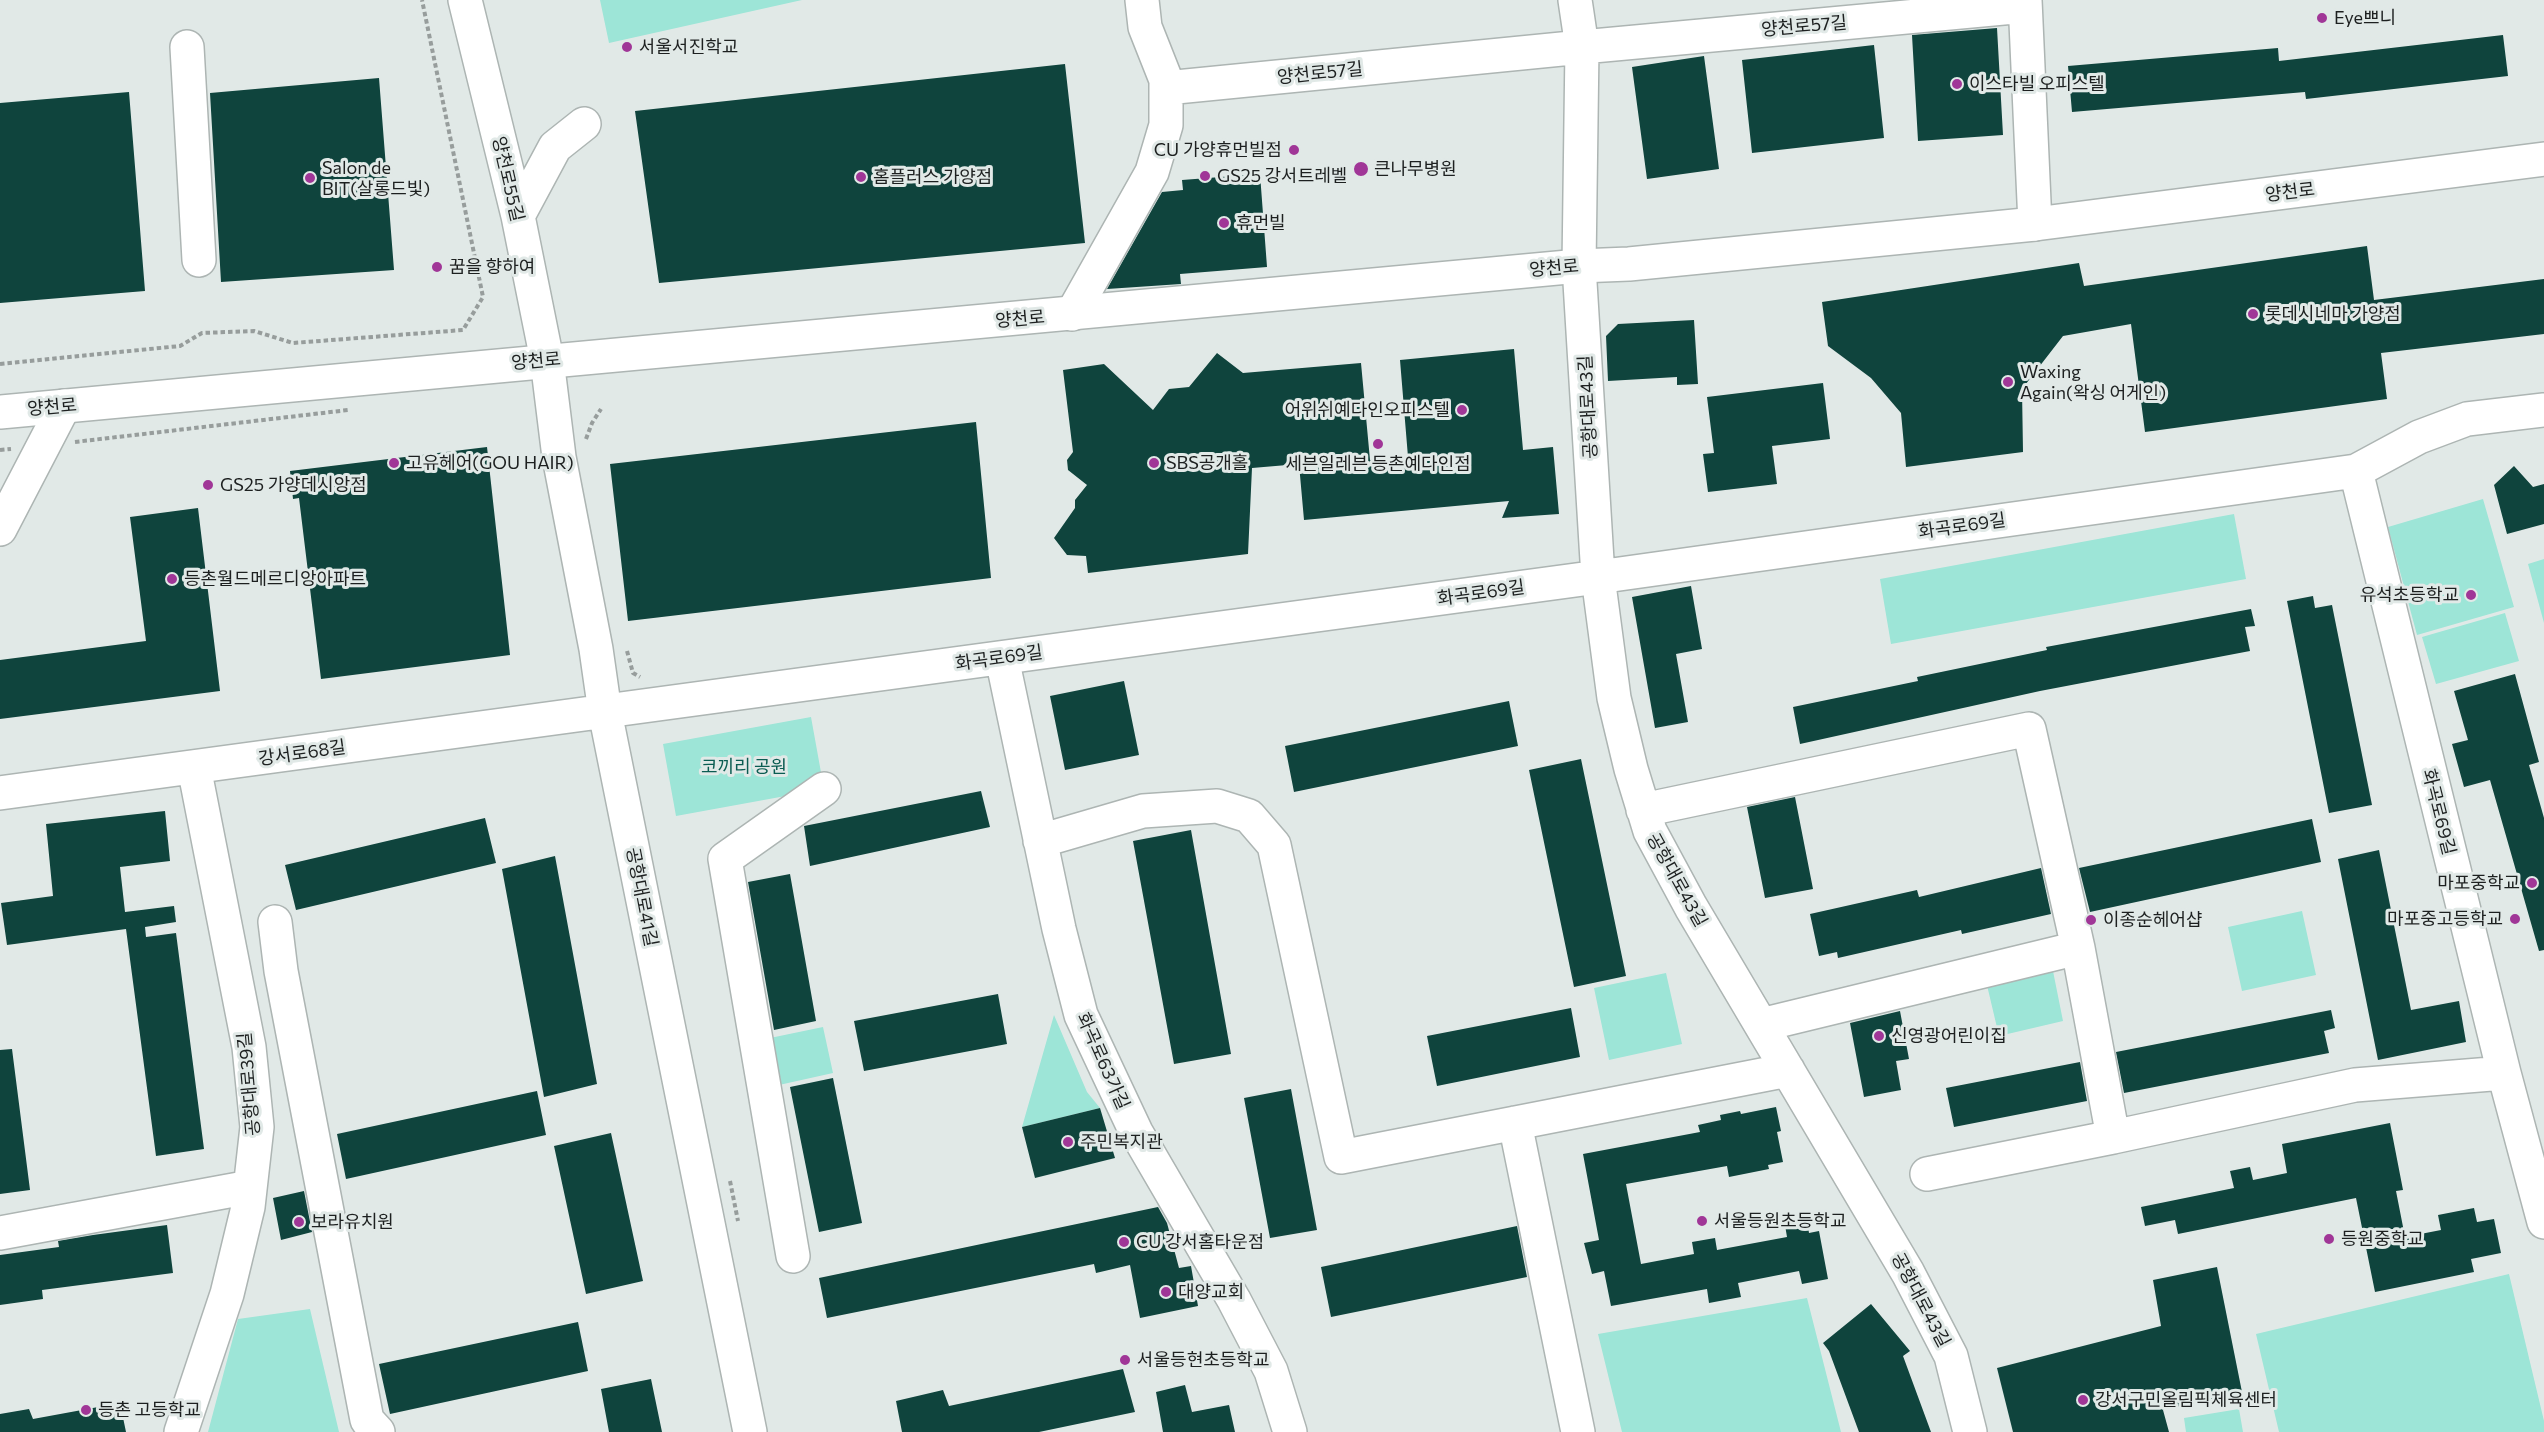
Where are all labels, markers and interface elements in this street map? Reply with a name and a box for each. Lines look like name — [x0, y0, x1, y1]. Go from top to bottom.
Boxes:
place label: Eye쁘니 — [2334, 7, 2396, 29]
street label: 양천로57길 — [1760, 11, 1848, 41]
marker: Eye쁘니 — [2315, 11, 2329, 25]
place label: 서울서진학교 — [639, 36, 738, 58]
marker: 서울서진학교 — [620, 40, 634, 54]
street label: 양천로57길 — [1276, 58, 1364, 88]
place label: 이스타빌 오피스텔 — [1969, 73, 2105, 95]
marker: 이스타빌 오피스텔 — [1950, 77, 1964, 91]
street label: 양천로55길 — [488, 134, 528, 224]
place label: CU 가양휴먼빌점 — [1154, 139, 1282, 161]
marker: CU 가양휴먼빌점 — [1287, 143, 1301, 157]
place label: Salon de BIT(살롱드빛) — [322, 157, 430, 200]
place label: 큰나무병원 — [1374, 158, 1457, 180]
marker: 큰나무병원 — [1352, 160, 1370, 178]
place label: GS25 강서트레벨 — [1217, 165, 1347, 187]
place label: 홈플러스 가양점 — [873, 166, 992, 188]
marker: GS25 강서트레벨 — [1198, 169, 1212, 183]
marker: 홈플러스 가양점 — [854, 170, 868, 184]
marker: Salon de BIT(살롱드빛) — [303, 171, 317, 185]
street label: 양천로 — [2264, 178, 2316, 206]
place label: 휴먼빌 — [1236, 212, 1286, 234]
marker: 휴먼빌 — [1217, 216, 1231, 230]
street label: 양천로 — [1528, 255, 1580, 281]
place label: 꿈을 향하여 — [449, 256, 535, 278]
marker: 꿈을 향하여 — [430, 260, 444, 274]
place label: 롯데시네마 가양점 — [2265, 303, 2401, 325]
street label: 양천로 — [994, 306, 1046, 332]
marker: 롯데시네마 가양점 — [2246, 307, 2260, 321]
street label: 양천로 — [510, 348, 562, 374]
street label: 공항대로43길 — [1574, 355, 1602, 459]
place label: Waxing Again(왁싱 어게인) — [2020, 361, 2166, 404]
marker: Waxing Again(왁싱 어게인) — [2001, 375, 2015, 389]
street label: 양천로 — [26, 394, 78, 420]
place label: 어위쉬예다인오피스텔 — [1284, 399, 1450, 421]
marker: 어위쉬예다인오피스텔 — [1455, 403, 1469, 417]
marker: 세븐일레븐 등촌예다인점 — [1371, 437, 1385, 451]
place label: 고유헤어(GOU HAIR) — [406, 452, 574, 474]
place label: SBS공개홀 — [1166, 452, 1248, 474]
place label: 세븐일레븐 등촌예다인점 — [1285, 453, 1471, 475]
marker: 고유헤어(GOU HAIR) — [387, 456, 401, 470]
marker: SBS공개홀 — [1147, 456, 1161, 470]
place label: GS25 가양데시앙점 — [220, 474, 367, 496]
marker: GS25 가양데시앙점 — [201, 478, 215, 492]
street label: 화곡로69길 — [1917, 509, 2007, 543]
place label: 등촌월드메르디앙아파트 — [184, 568, 366, 590]
marker: 등촌월드메르디앙아파트 — [165, 572, 179, 586]
street label: 화곡로69길 — [1436, 576, 1526, 610]
place label: 유석초등학교 — [2360, 584, 2459, 606]
marker: 유석초등학교 — [2464, 588, 2478, 602]
street label: 화곡로69길 — [954, 641, 1044, 675]
street label: 강서로68길 — [257, 736, 347, 770]
park label: 코끼리 공원 — [701, 756, 787, 778]
street label: 화곡로69길 — [2418, 767, 2460, 857]
street label: 공항대로43길 — [1642, 829, 1712, 931]
street label: 공항대로41길 — [622, 845, 662, 949]
place label: 마포중학교 — [2437, 872, 2520, 894]
marker: 마포중학교 — [2525, 876, 2539, 890]
place label: 마포중고등학교 — [2387, 908, 2503, 930]
place label: 이종순헤어샵 — [2103, 909, 2202, 931]
marker: 마포중고등학교 — [2508, 912, 2522, 926]
marker: 이종순헤어샵 — [2084, 913, 2098, 927]
street label: 화곡로63가길 — [1072, 1009, 1134, 1113]
place label: 신영광어린이집 — [1891, 1025, 2007, 1047]
marker: 신영광어린이집 — [1872, 1029, 1886, 1043]
street label: 공항대로39길 — [234, 1031, 264, 1137]
place label: 주민복지관 — [1080, 1131, 1163, 1153]
marker: 주민복지관 — [1061, 1135, 1075, 1149]
place label: 서울등원초등학교 — [1714, 1210, 1846, 1232]
place label: 보라유치원 — [311, 1211, 394, 1233]
marker: 서울등원초등학교 — [1695, 1214, 1709, 1228]
marker: 보라유치원 — [292, 1215, 306, 1229]
place label: 등원중학교 — [2341, 1228, 2424, 1250]
place label: CU 강서홈타운점 — [1136, 1231, 1264, 1253]
marker: 등원중학교 — [2322, 1232, 2336, 1246]
marker: CU 강서홈타운점 — [1117, 1235, 1131, 1249]
street label: 공항대로43길 — [1887, 1249, 1955, 1351]
place label: 대양교회 — [1178, 1281, 1244, 1303]
marker: 대양교회 — [1159, 1285, 1173, 1299]
place label: 서울등현초등학교 — [1137, 1349, 1269, 1371]
marker: 서울등현초등학교 — [1118, 1353, 1132, 1367]
place label: 강서구민올림픽체육센터 — [2095, 1389, 2277, 1411]
marker: 강서구민올림픽체육센터 — [2076, 1393, 2090, 1407]
place label: 등촌 고등학교 — [98, 1399, 201, 1421]
marker: 등촌 고등학교 — [79, 1403, 93, 1417]

